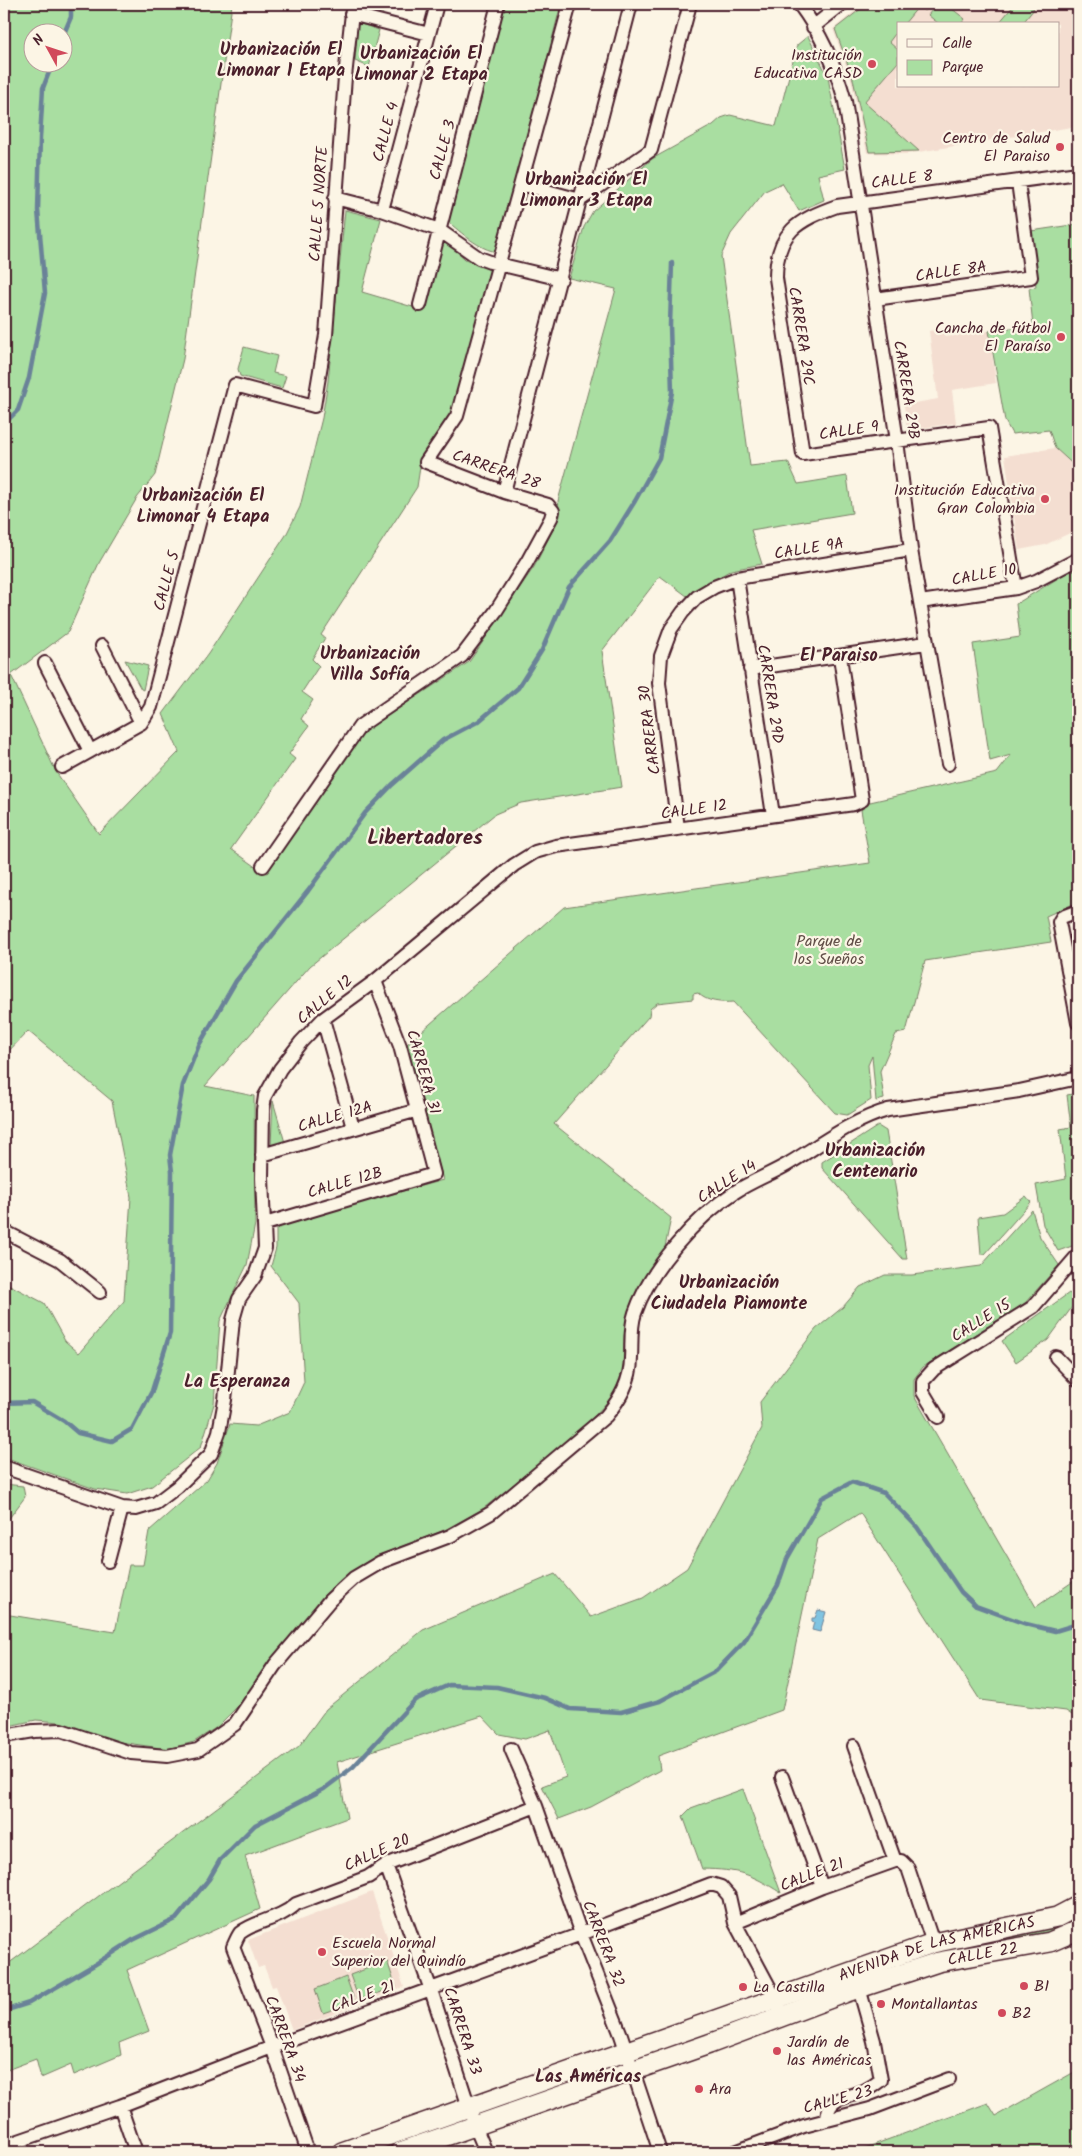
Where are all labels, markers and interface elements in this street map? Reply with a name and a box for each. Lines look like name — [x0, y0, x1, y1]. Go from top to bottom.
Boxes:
north arrow — [22, 22, 72, 72]
legend — [897, 22, 1060, 88]
text: N — [28, 30, 50, 51]
text: Calle — [942, 32, 972, 56]
district label: Urbanización El Limonar 1 Etapa — [217, 36, 345, 86]
district label: Urbanización El Limonar 2 Etapa — [354, 40, 488, 90]
place label: Institución Educativa CASD — [754, 43, 862, 86]
text: Parque — [942, 56, 983, 80]
marker: Institución Educativa CASD — [866, 58, 878, 70]
street label: CALLE 4 — [366, 99, 406, 165]
street label: CALLE 3 — [423, 117, 463, 183]
place label: Centro de Salud El Paraiso — [942, 126, 1051, 169]
marker: Centro de Salud El Paraiso — [1054, 141, 1066, 153]
street label: CALLE 5 NORTE — [303, 145, 336, 262]
street label: CALLE 8 — [870, 164, 935, 196]
district label: Urbanización El Limonar 3 Etapa — [520, 166, 652, 216]
street label: CALLE 8A — [914, 255, 989, 289]
street label: CARRERA 29C — [781, 285, 821, 387]
place label: Cancha de fútbol El Paraíso — [935, 316, 1051, 359]
marker: Cancha de fútbol El Paraíso — [1055, 331, 1067, 343]
street label: CARRERA 29B — [886, 339, 926, 441]
street label: CALLE 9 — [817, 414, 881, 448]
street label: CARRERA 28 — [449, 443, 544, 497]
place label: Institución Educativa Gran Colombia — [894, 478, 1035, 521]
district label: Urbanización El Limonar 4 Etapa — [137, 482, 269, 532]
marker: Institución Educativa Gran Colombia — [1039, 493, 1051, 505]
street label: CALLE 9A — [772, 531, 846, 567]
street label: CALLE 5 — [147, 547, 187, 614]
street label: CALLE 10 — [950, 557, 1018, 593]
district label: Urbanización Villa Sofía — [320, 640, 420, 690]
district label: El Paraiso — [800, 642, 878, 671]
street label: CARRERA 29D — [750, 643, 790, 745]
street label: CARRERA 30 — [632, 684, 668, 776]
street label: CALLE 12 — [659, 793, 729, 827]
district label: Libertadores — [367, 822, 483, 855]
park label: Parque de los Sueños — [794, 929, 864, 972]
street label: CALLE 12 — [291, 969, 359, 1031]
street label: CARRERA 31 — [399, 1027, 447, 1117]
street label: CALLE 12A — [295, 1094, 376, 1140]
district label: Urbanización Centenario — [825, 1137, 925, 1187]
street label: CALLE 14 — [692, 1153, 762, 1211]
street label: CALLE 12B — [305, 1160, 385, 1206]
district label: Urbanización Ciudadela Piamonte — [651, 1269, 807, 1319]
street label: CALLE 15 — [946, 1292, 1017, 1349]
district label: La Esperanza — [184, 1368, 290, 1397]
street label: CALLE 20 — [340, 1827, 414, 1879]
street label: CALLE 21 — [776, 1851, 848, 1899]
street label: CARRERA 32 — [575, 1897, 631, 1991]
street label: AVENIDA DE LAS AMÉRICAS — [835, 1909, 1038, 1988]
place label: Escuela Normal Superior del Quindío — [332, 1931, 466, 1974]
street label: CALLE 22 — [945, 1935, 1020, 1973]
marker: Escuela Normal Superior del Quindío — [316, 1946, 328, 1958]
street label: CALLE 21 — [327, 1974, 399, 2020]
place label: B1 — [1034, 1974, 1049, 1999]
place label: La Castilla — [753, 1975, 825, 2000]
marker: B1 — [1018, 1980, 1030, 1992]
marker: La Castilla — [737, 1981, 749, 1993]
street label: CARRERA 33 — [436, 1984, 488, 2078]
street label: CARRERA 34 — [258, 1992, 312, 2086]
place label: Montallantas — [891, 1992, 978, 2017]
marker: Montallantas — [875, 1998, 887, 2010]
place label: B2 — [1012, 2001, 1032, 2026]
marker: B2 — [996, 2007, 1008, 2019]
place label: Jardín de las Américas — [787, 2030, 872, 2073]
marker: Jardín de las Américas — [771, 2045, 783, 2057]
district label: Las Américas — [535, 2063, 642, 2092]
place label: Ara — [709, 2077, 732, 2102]
street label: CALLE 23 — [800, 2079, 876, 2121]
marker: Ara — [693, 2083, 705, 2095]

